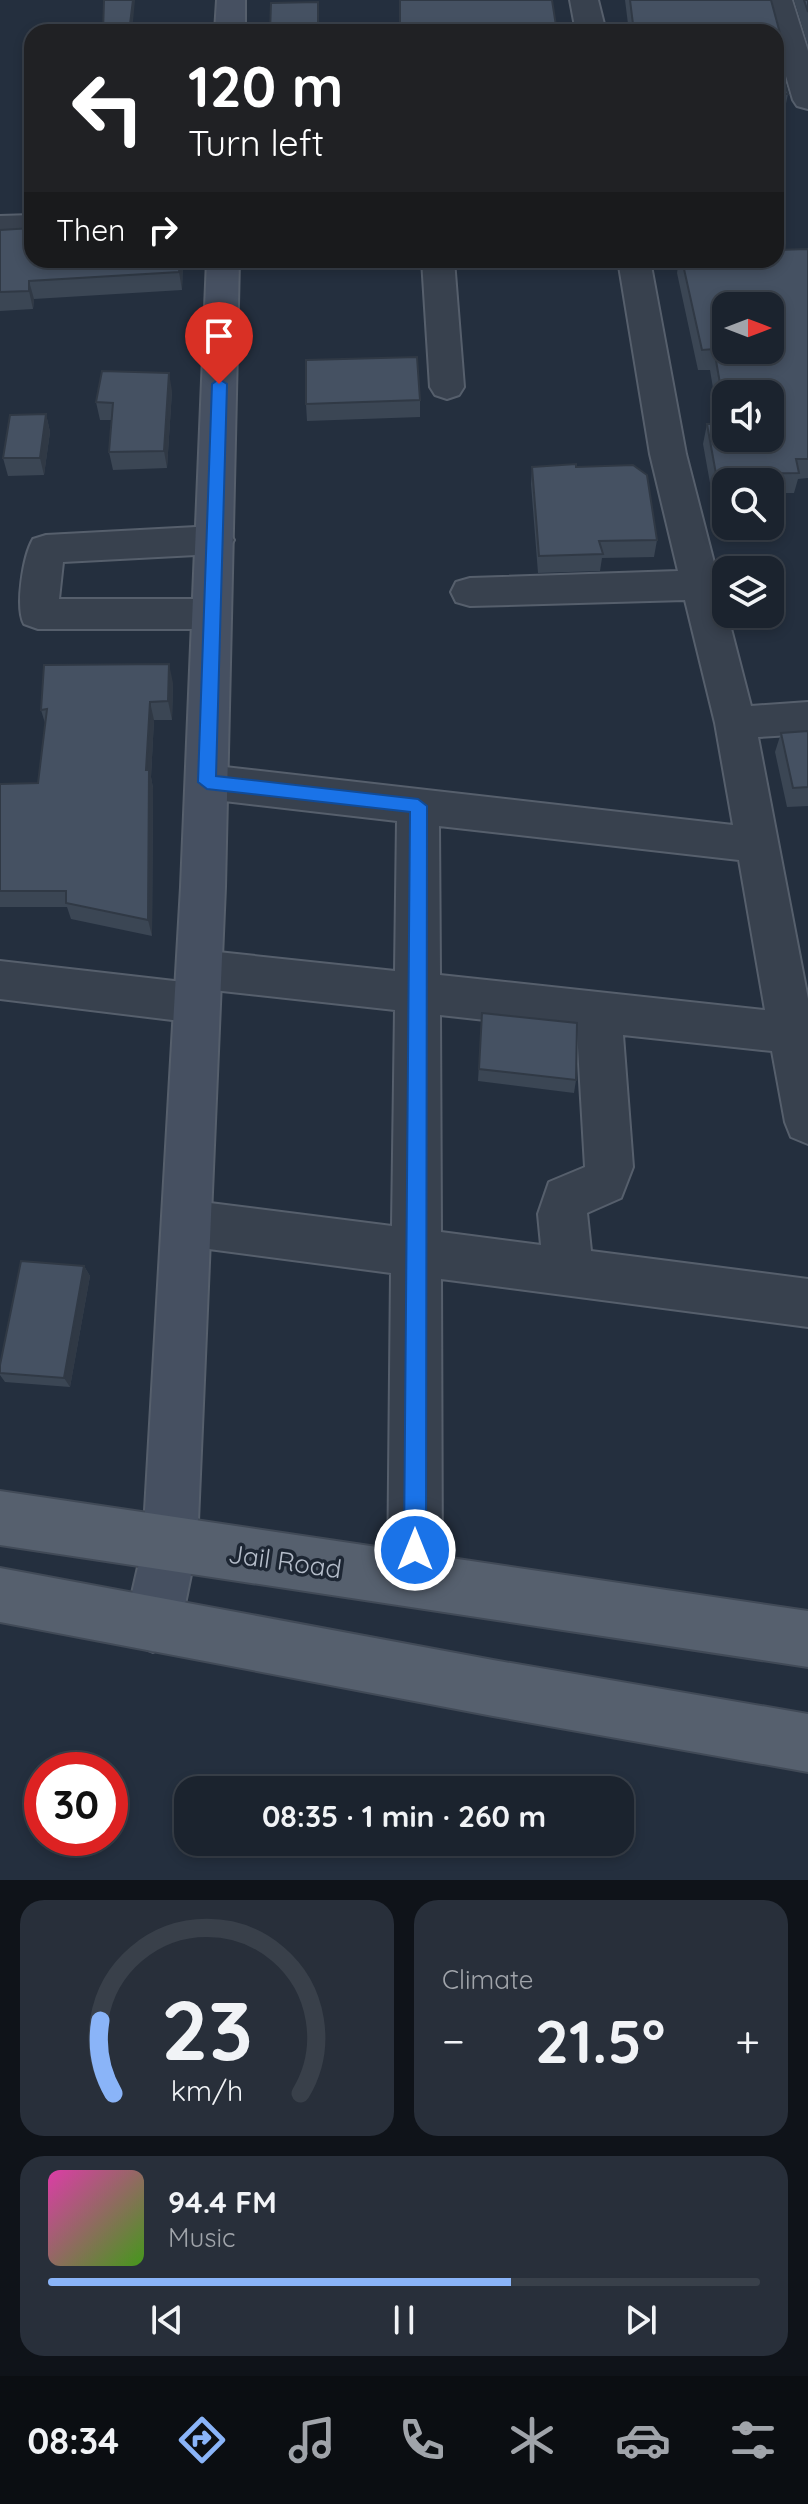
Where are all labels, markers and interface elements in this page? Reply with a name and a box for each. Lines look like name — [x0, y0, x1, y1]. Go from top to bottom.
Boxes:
text: 120 m — [188, 51, 343, 121]
icon: left — [56, 56, 160, 160]
text: Turn left — [188, 120, 324, 165]
icon: right — [141, 208, 185, 252]
text: Then — [56, 211, 125, 249]
north arrow — [712, 292, 784, 364]
map controls — [712, 292, 784, 628]
pin — [185, 302, 253, 384]
icon: arrive — [197, 314, 241, 358]
button: sound — [712, 380, 784, 452]
button: search — [712, 468, 784, 540]
button: layers — [712, 556, 784, 628]
position arrow — [373, 1508, 457, 1592]
street label: Jail Road — [226, 1537, 344, 1585]
speed limit sign: 30 — [24, 1752, 128, 1856]
text: 08:35 · 1 min · 260 m — [262, 1797, 546, 1835]
text: Climate — [442, 1963, 533, 1996]
text: 23 — [161, 1977, 253, 2081]
text: 21.5° — [535, 2003, 665, 2078]
text: − — [442, 2013, 465, 2068]
text: + — [735, 2013, 760, 2068]
text: km/h — [171, 2072, 243, 2108]
text: 94.4 FM — [168, 2183, 277, 2221]
text: Music — [168, 2221, 236, 2254]
icon: previous — [145, 2298, 189, 2342]
icon: pause — [382, 2298, 426, 2342]
icon: next — [619, 2298, 663, 2342]
icon: directions — [174, 2412, 230, 2468]
icon: music — [284, 2412, 340, 2468]
icon: phone — [394, 2412, 450, 2468]
icon: climate — [504, 2412, 560, 2468]
icon: car — [615, 2412, 671, 2468]
icon: filters — [725, 2412, 781, 2468]
text: 08:34 — [27, 2418, 119, 2463]

